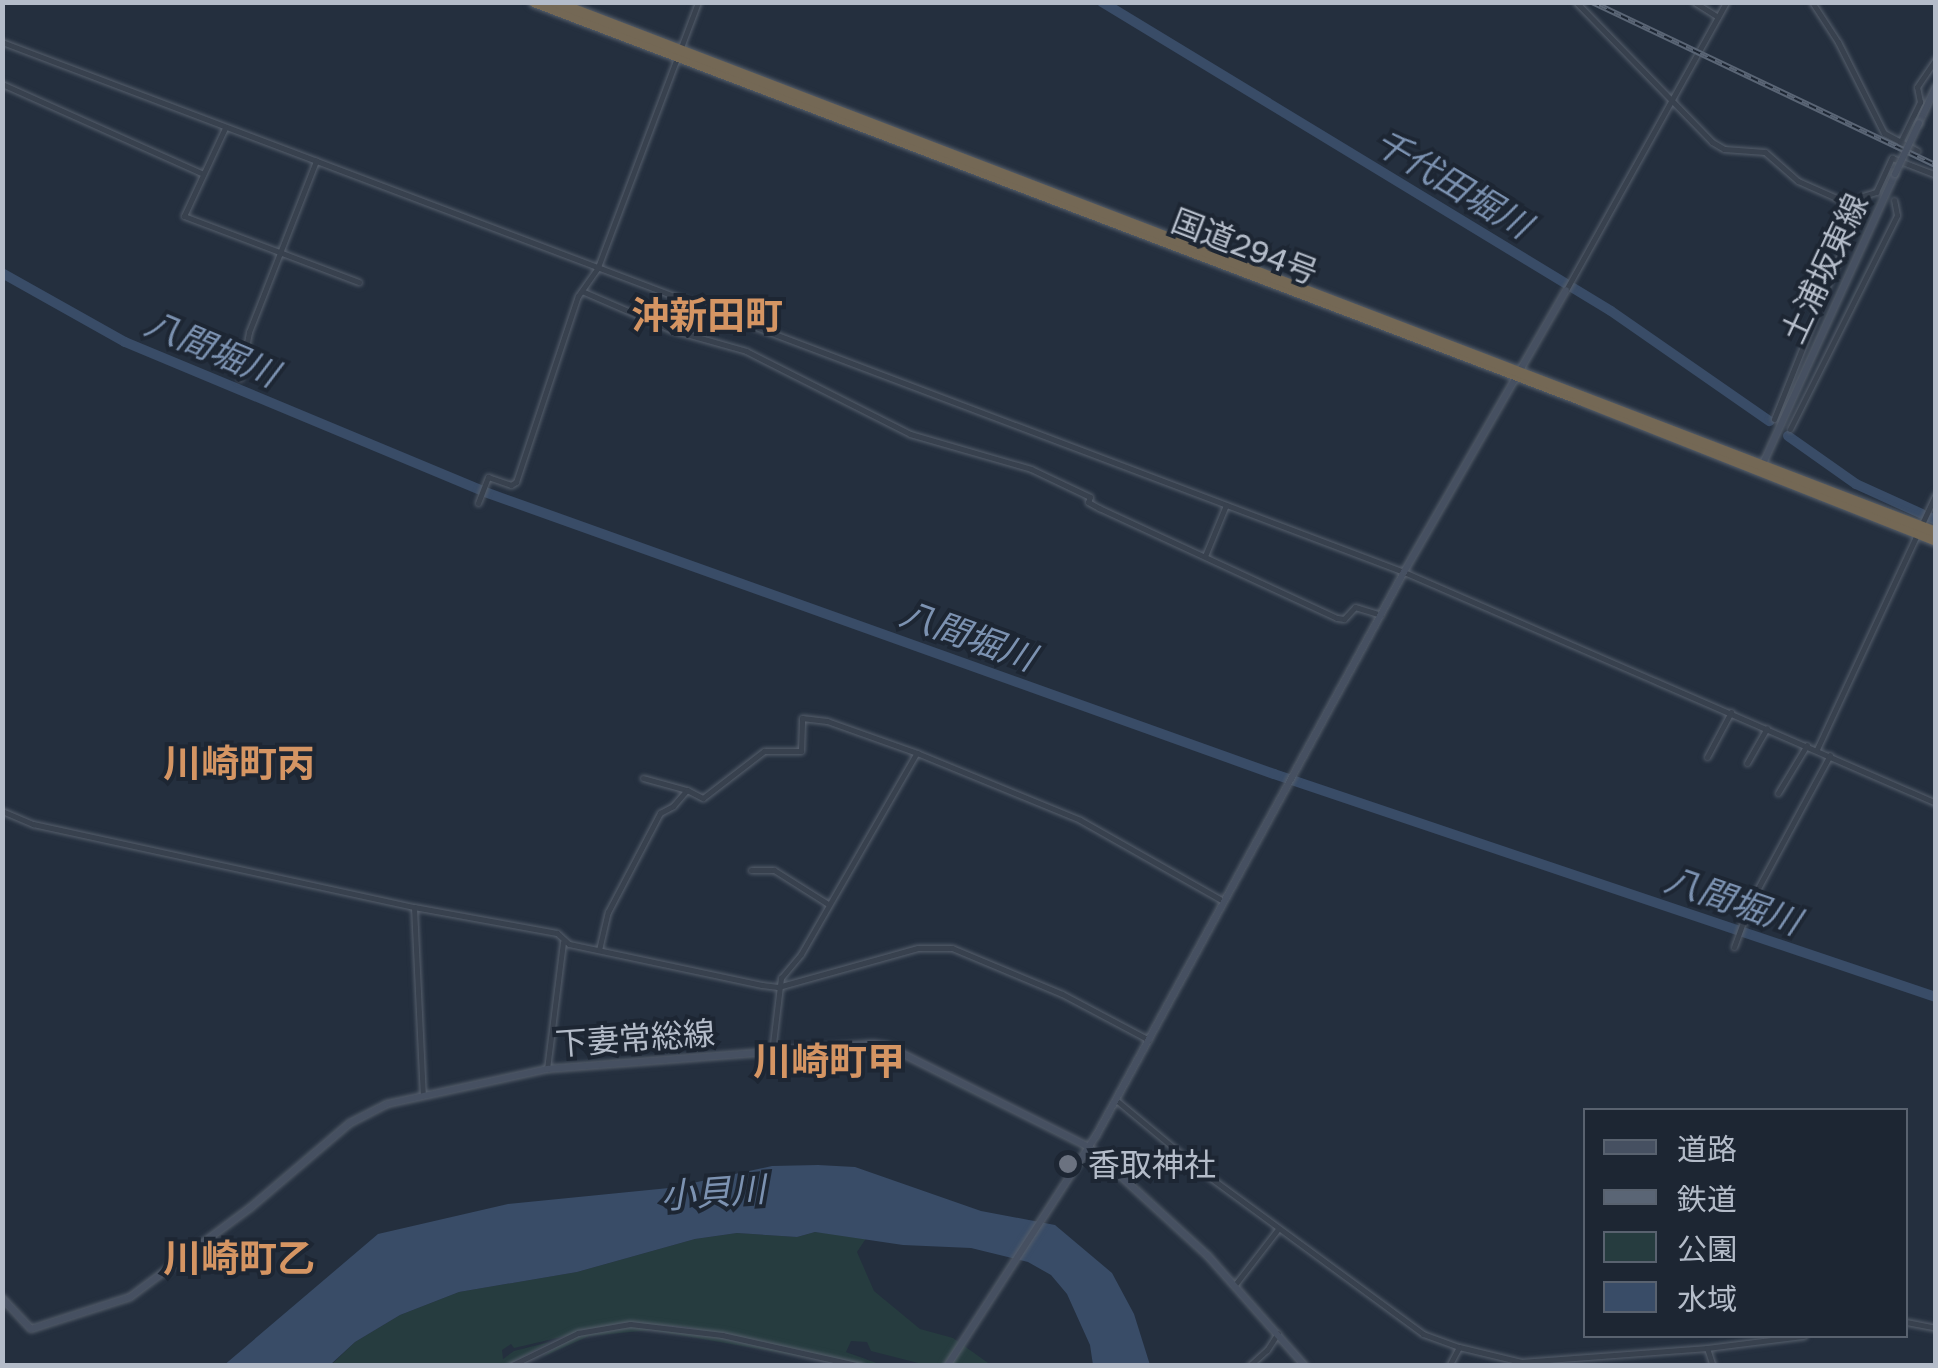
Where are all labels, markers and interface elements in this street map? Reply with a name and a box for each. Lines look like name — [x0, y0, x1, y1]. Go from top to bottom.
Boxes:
water label: 千代田堀川 — [1367, 120, 1539, 246]
street label: 土浦坂東線 — [1773, 187, 1875, 349]
street label: 国道294号 — [1166, 201, 1324, 291]
district label: 沖新田町 — [631, 292, 783, 338]
water label: 八間堀川 — [139, 301, 285, 395]
water label: 八間堀川 — [895, 591, 1041, 679]
district label: 川崎町丙 — [163, 740, 315, 786]
water label: 八間堀川 — [1660, 857, 1806, 943]
street label: 下妻常総線 — [554, 1013, 716, 1063]
district label: 川崎町甲 — [753, 1038, 905, 1084]
legend — [1583, 1108, 1908, 1338]
text: 道路 — [1677, 1131, 1737, 1167]
place label: 香取神社 — [1088, 1145, 1216, 1183]
marker: 香取神社 — [1057, 1153, 1079, 1175]
water label: 小貝川 — [659, 1167, 767, 1217]
text: 鉄道 — [1677, 1181, 1737, 1217]
text: 公園 — [1677, 1231, 1737, 1267]
district label: 川崎町乙 — [163, 1235, 315, 1281]
text: 水域 — [1677, 1281, 1737, 1317]

